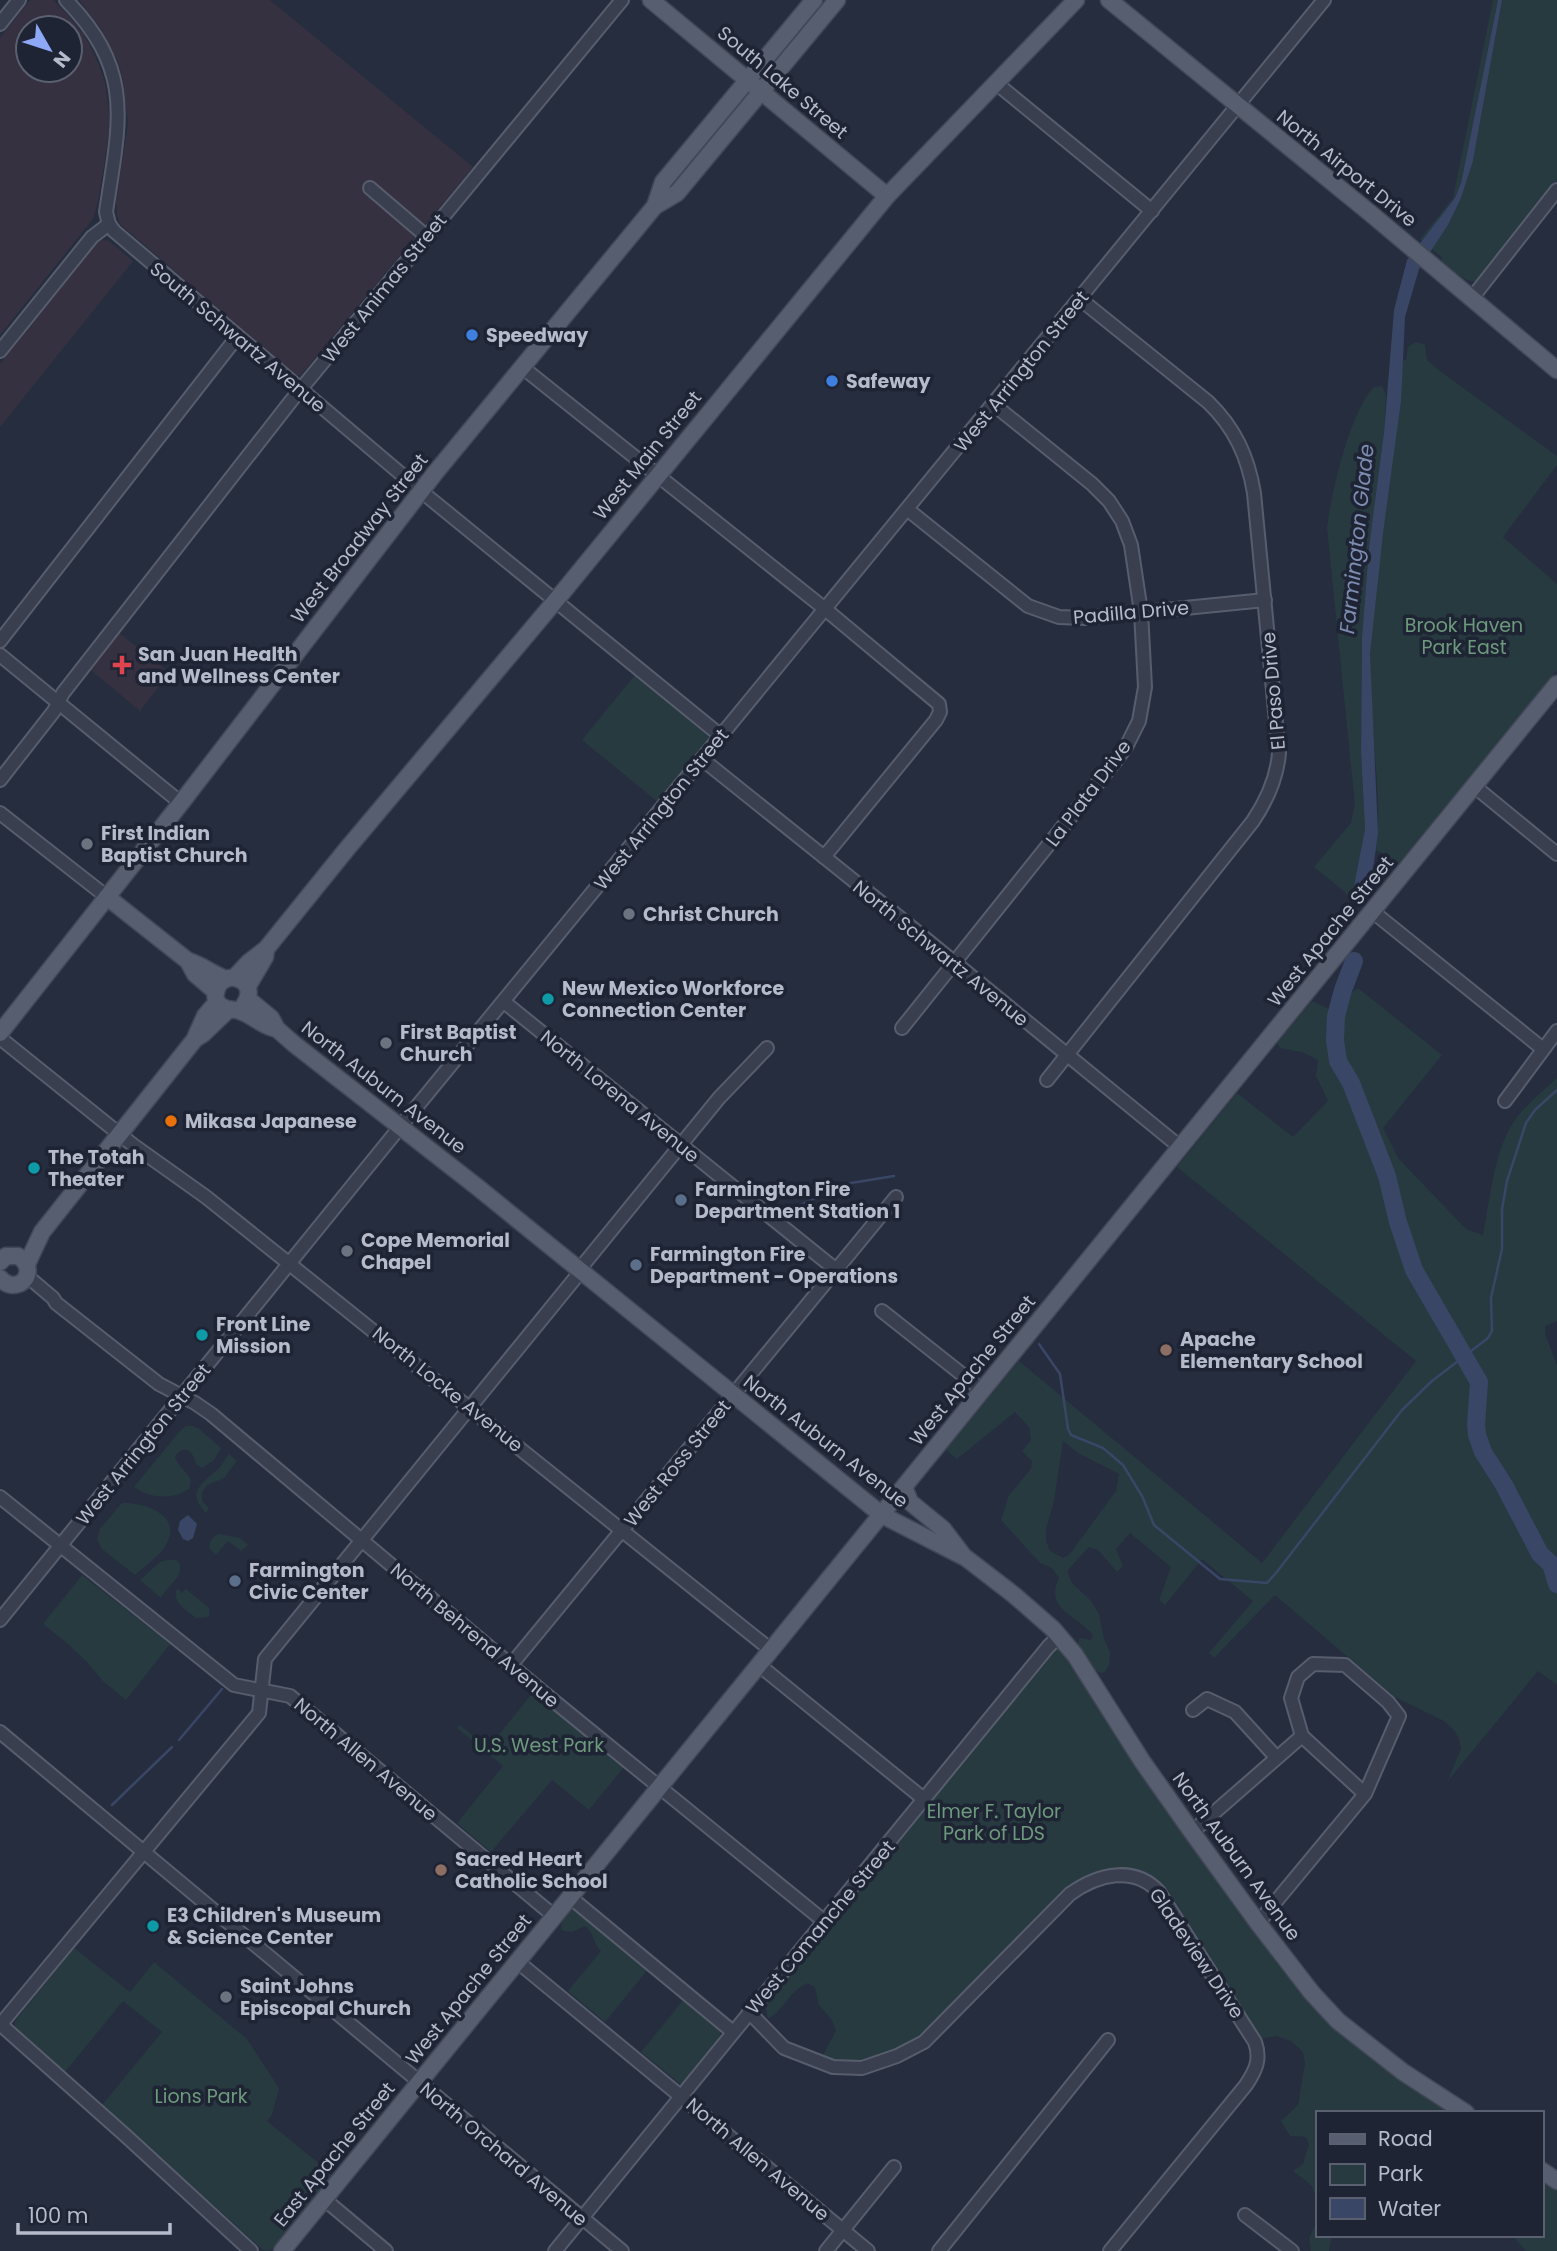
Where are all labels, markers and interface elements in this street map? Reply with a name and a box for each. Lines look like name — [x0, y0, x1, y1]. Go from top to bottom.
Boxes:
north arrow — [14, 14, 84, 84]
street label: South Lake Street — [712, 20, 854, 145]
text: N — [47, 45, 77, 73]
street label: North Airport Drive — [1271, 103, 1422, 233]
street label: West Animas Street — [316, 208, 453, 369]
street label: South Schwartz Avenue — [144, 256, 331, 419]
street label: West Arrington Street — [948, 285, 1095, 458]
place label: Speedway — [486, 322, 589, 349]
marker: Speedway — [464, 327, 480, 343]
place label: Safeway — [846, 368, 931, 395]
marker: Safeway — [824, 373, 840, 389]
street label: West Main Street — [587, 385, 708, 526]
water label: Farmington Glade — [1332, 443, 1381, 635]
street label: West Broadway Street — [285, 448, 434, 629]
street label: Padilla Drive — [1072, 594, 1190, 631]
park label: Brook Haven Park East — [1405, 612, 1523, 661]
street label: El Paso Drive — [1255, 631, 1292, 751]
place label: San Juan Health and Wellness Center — [138, 641, 340, 690]
marker: San Juan Health and Wellness Center — [112, 655, 132, 675]
street label: West Arrington Street — [588, 723, 735, 896]
street label: La Plata Drive — [1039, 734, 1137, 852]
place label: First Indian Baptist Church — [101, 820, 248, 869]
marker: First Indian Baptist Church — [79, 836, 95, 852]
street label: West Apache Street — [1261, 850, 1400, 1012]
street label: North Schwartz Avenue — [847, 874, 1034, 1033]
place label: Christ Church — [643, 901, 779, 928]
marker: Christ Church — [621, 906, 637, 922]
place label: New Mexico Workforce Connection Center — [562, 975, 785, 1024]
marker: New Mexico Workforce Connection Center — [540, 991, 556, 1007]
street label: North Auburn Avenue — [296, 1014, 472, 1160]
place label: First Baptist Church — [400, 1019, 517, 1068]
street label: North Lorena Avenue — [534, 1024, 705, 1169]
marker: First Baptist Church — [378, 1035, 394, 1051]
place label: Mikasa Japanese — [185, 1108, 357, 1135]
marker: Mikasa Japanese — [163, 1113, 179, 1129]
place label: The Totah Theater — [48, 1144, 145, 1193]
marker: The Totah Theater — [26, 1160, 42, 1176]
place label: Farmington Fire Department Station 1 — [695, 1176, 900, 1225]
marker: Farmington Fire Department Station 1 — [673, 1192, 689, 1208]
place label: Cope Memorial Chapel — [361, 1227, 510, 1276]
place label: Farmington Fire Department - Operations — [650, 1241, 898, 1290]
marker: Cope Memorial Chapel — [339, 1243, 355, 1259]
marker: Farmington Fire Department - Operations — [628, 1257, 644, 1273]
street label: West Apache Street — [903, 1289, 1042, 1451]
place label: Front Line Mission — [216, 1311, 311, 1360]
street label: North Locke Avenue — [367, 1320, 529, 1459]
place label: Apache Elementary School — [1180, 1326, 1363, 1375]
marker: Front Line Mission — [194, 1327, 210, 1343]
marker: Apache Elementary School — [1158, 1342, 1174, 1358]
street label: West Arrington Street — [70, 1358, 217, 1531]
street label: North Auburn Avenue — [738, 1368, 914, 1514]
street label: West Ross Street — [618, 1394, 737, 1533]
place label: Farmington Civic Center — [249, 1557, 369, 1606]
street label: North Behrend Avenue — [385, 1557, 565, 1714]
marker: Farmington Civic Center — [227, 1573, 243, 1589]
street label: North Allen Avenue — [288, 1691, 443, 1827]
park label: U.S. West Park — [474, 1732, 604, 1759]
street label: North Auburn Avenue — [1166, 1766, 1307, 1946]
park label: Elmer F. Taylor Park of LDS — [927, 1798, 1061, 1847]
street label: West Comanche Street — [739, 1834, 901, 2020]
place label: Sacred Heart Catholic School — [455, 1846, 608, 1895]
marker: Sacred Heart Catholic School — [433, 1862, 449, 1878]
street label: Gladeview Drive — [1143, 1883, 1250, 2024]
place label: E3 Children's Museum & Science Center — [167, 1902, 381, 1951]
street label: West Apache Street — [399, 1908, 538, 2070]
marker: E3 Children's Museum & Science Center — [145, 1918, 161, 1934]
place label: Saint Johns Episcopal Church — [240, 1973, 411, 2022]
marker: Saint Johns Episcopal Church — [218, 1989, 234, 2005]
street label: East Apache Street — [268, 2076, 401, 2232]
street label: North Orchard Avenue — [414, 2076, 593, 2233]
park label: Lions Park — [155, 2083, 248, 2110]
street label: North Allen Avenue — [680, 2091, 835, 2227]
legend — [1316, 2111, 1543, 2237]
text: Road — [1378, 2124, 1433, 2153]
text: Park — [1378, 2159, 1423, 2188]
scale bar — [18, 2192, 170, 2236]
text: Water — [1378, 2194, 1441, 2223]
text: 100 m — [28, 2201, 88, 2230]

